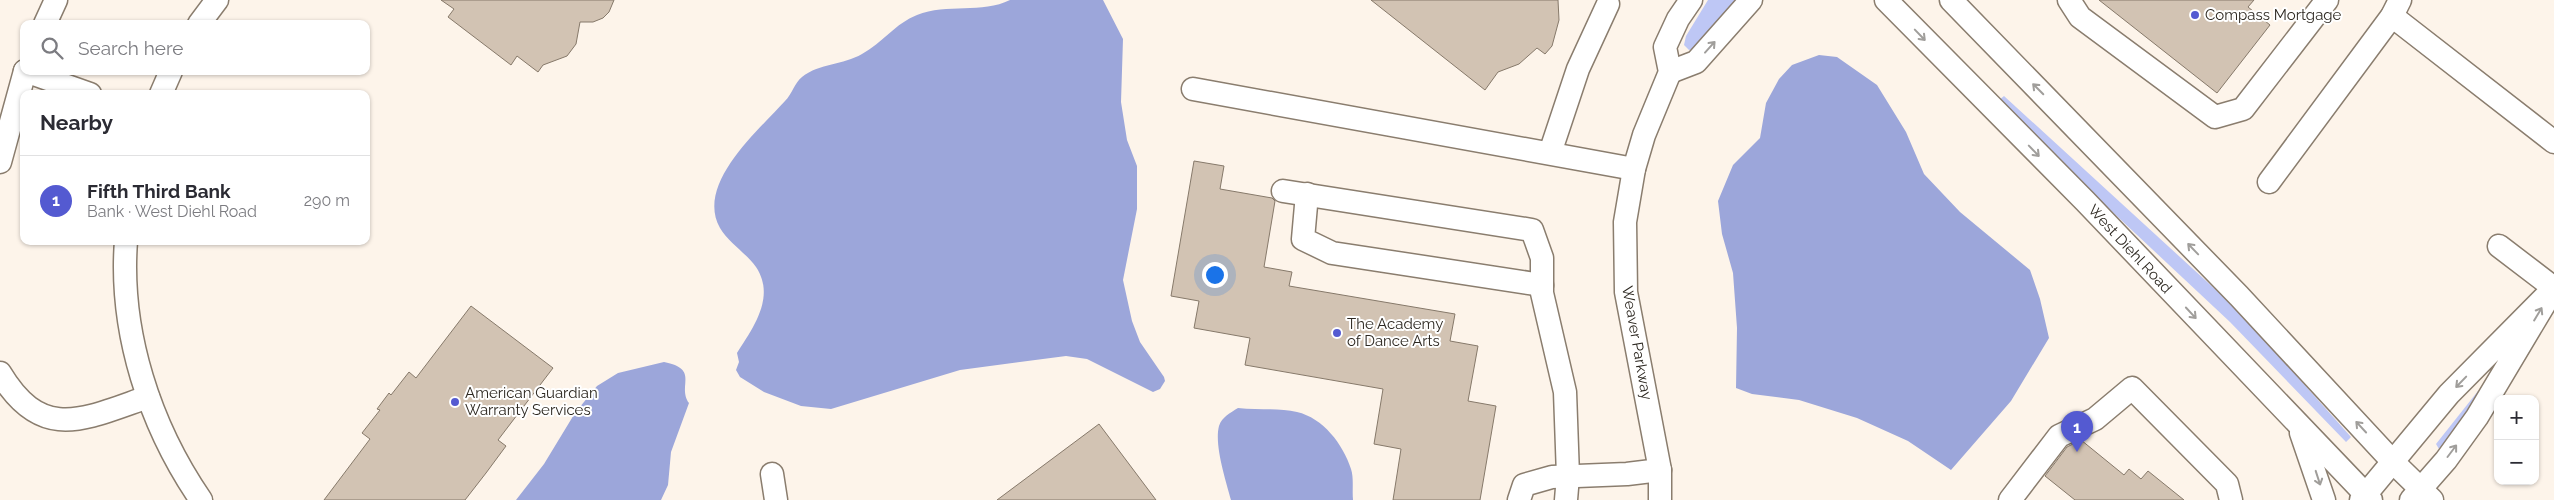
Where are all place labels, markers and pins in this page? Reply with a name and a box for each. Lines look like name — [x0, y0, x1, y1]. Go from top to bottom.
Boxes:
place label: Compass Mortgage — [2205, 6, 2342, 24]
marker: Compass Mortgage — [2189, 9, 2201, 21]
place label: The Academy of Dance Arts — [1347, 315, 1443, 350]
marker: The Academy of Dance Arts — [1331, 327, 1343, 339]
place label: American Guardian Warranty Services — [465, 384, 598, 419]
marker: American Guardian Warranty Services — [449, 396, 461, 408]
pin: 1 — [2061, 411, 2093, 452]

